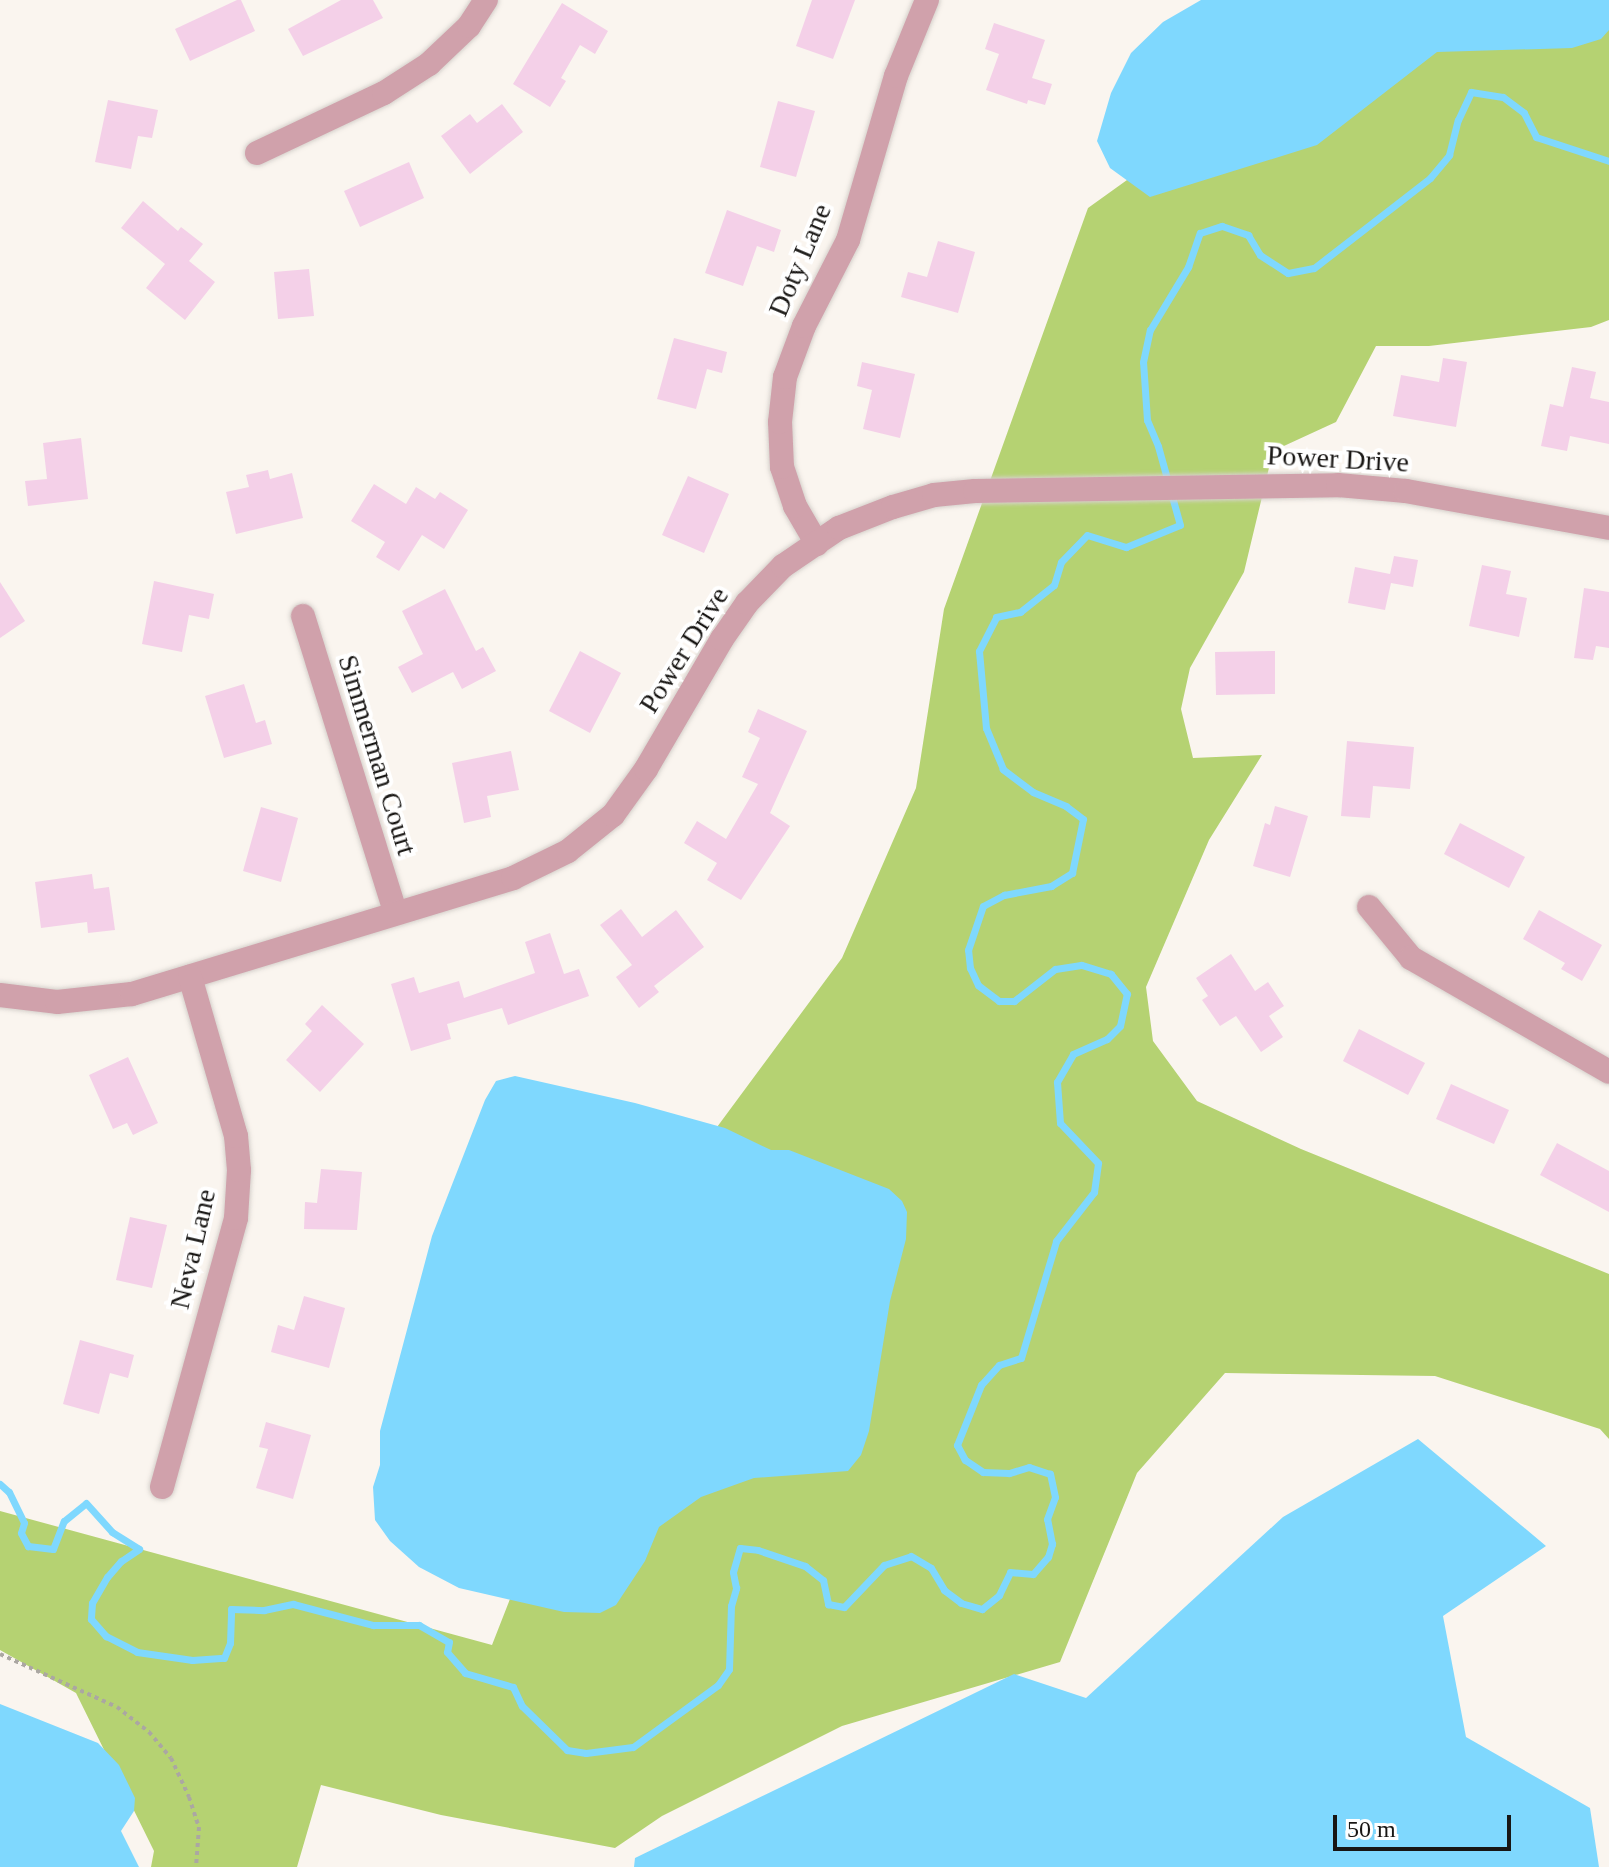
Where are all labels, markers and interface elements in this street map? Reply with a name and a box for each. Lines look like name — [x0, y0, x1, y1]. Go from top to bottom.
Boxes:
street label: Doty Lane — [761, 199, 839, 321]
street label: Power Drive — [1266, 438, 1410, 480]
street label: Power Drive — [632, 581, 736, 719]
street label: Simmerman Court — [331, 651, 423, 859]
street label: Neva Lane — [163, 1186, 223, 1312]
scale bar — [1337, 1799, 1515, 1849]
text: 50 m — [1347, 1816, 1396, 1842]

